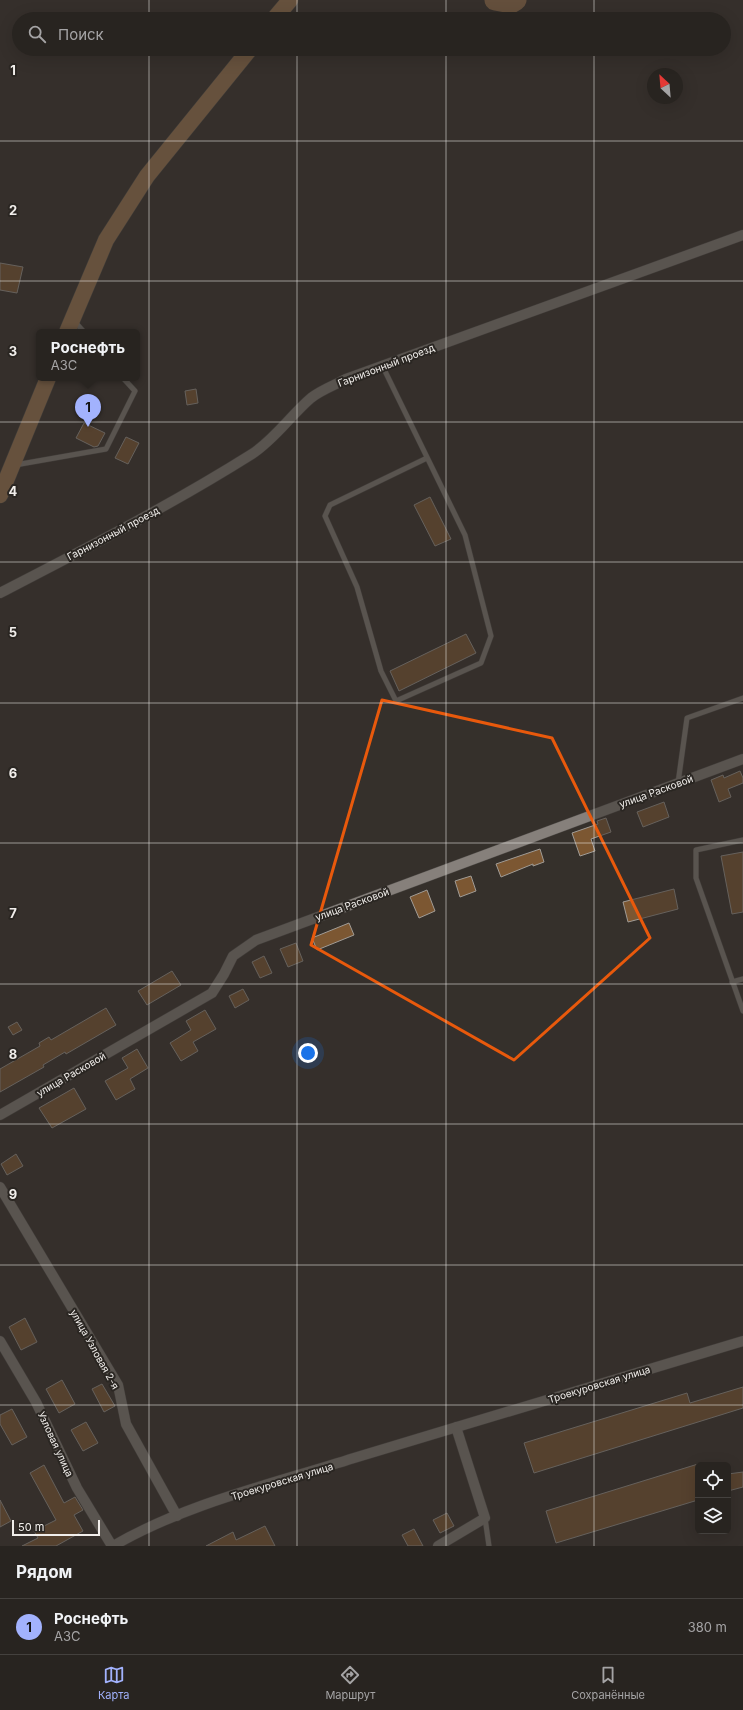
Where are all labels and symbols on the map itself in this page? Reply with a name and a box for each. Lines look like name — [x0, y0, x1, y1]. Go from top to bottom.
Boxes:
text: 1 — [10, 62, 16, 78]
north arrow — [647, 68, 683, 104]
text: 2 — [9, 202, 17, 218]
street label: Гарнизонный проезд — [336, 341, 436, 389]
text: 3 — [9, 343, 17, 359]
pin: 1 — [75, 394, 101, 427]
text: 4 — [9, 483, 18, 499]
street label: Гарнизонный проезд — [65, 504, 161, 562]
text: 5 — [9, 624, 17, 640]
text: 6 — [9, 765, 17, 781]
street label: улица Расковой — [617, 772, 695, 810]
street label: улица Расковой — [313, 885, 391, 923]
text: 7 — [9, 905, 17, 921]
your location — [298, 1043, 318, 1063]
text: 8 — [9, 1046, 17, 1062]
street label: улица Расковой — [34, 1049, 108, 1099]
text: 9 — [9, 1186, 17, 1202]
street label: улица Узловая 2-я — [68, 1307, 122, 1391]
street label: Троекуровская улица — [546, 1363, 652, 1405]
street label: Узловая улица — [36, 1410, 76, 1478]
street label: Троекуровская улица — [229, 1460, 335, 1502]
scale bar — [12, 1518, 100, 1537]

